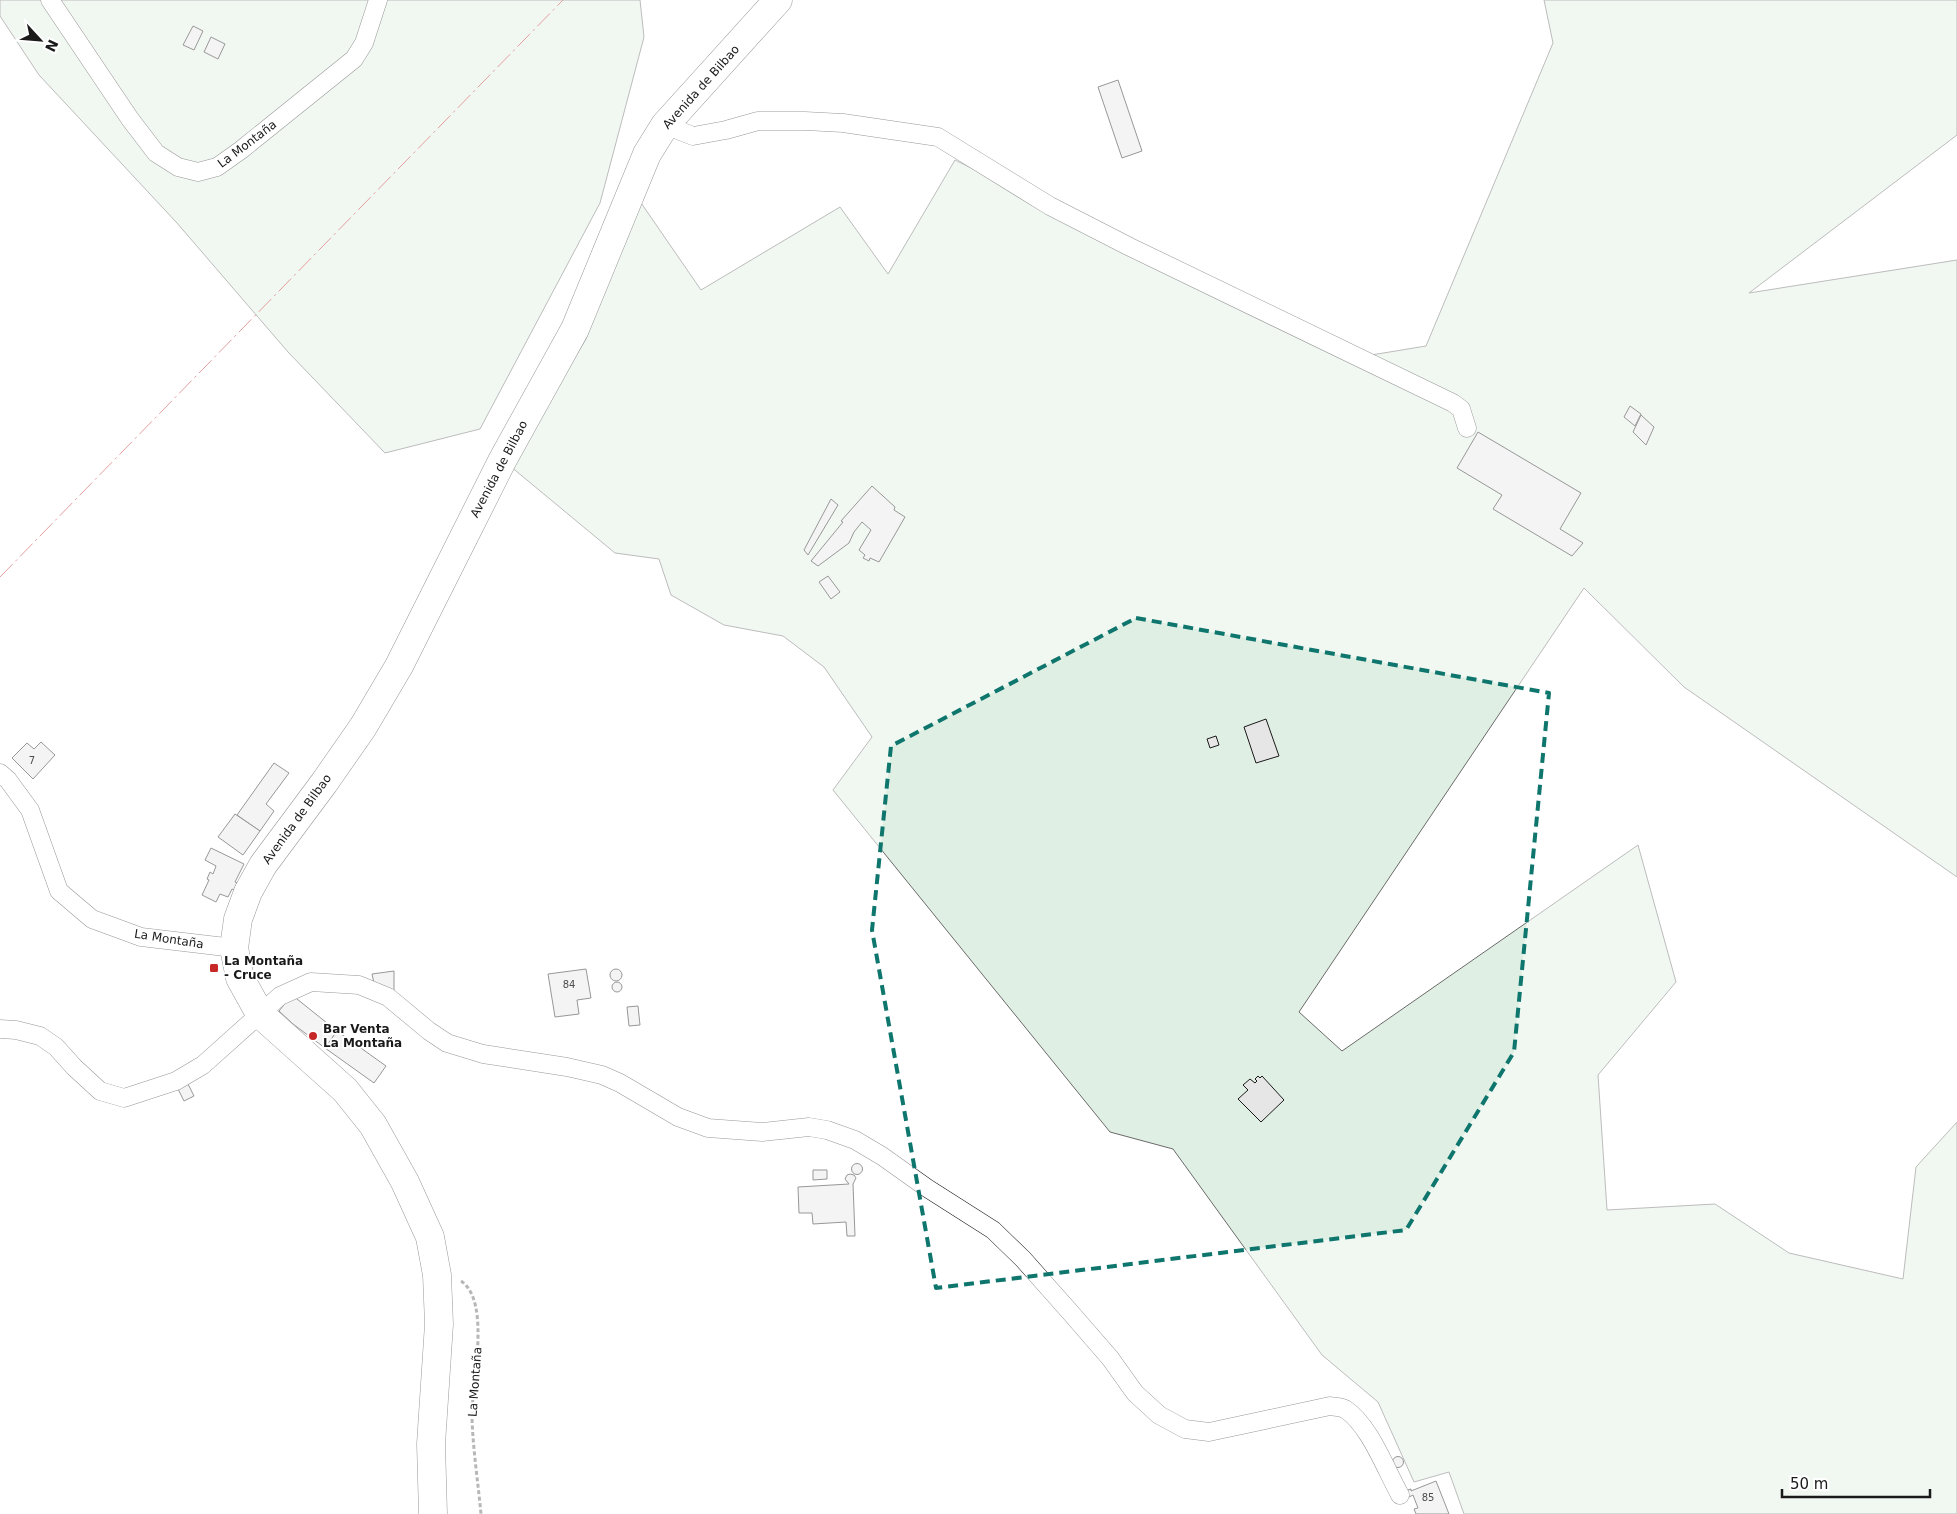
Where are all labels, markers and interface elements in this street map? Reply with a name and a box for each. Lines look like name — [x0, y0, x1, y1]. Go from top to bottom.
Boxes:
north arrow — [15, 15, 65, 65]
text: N — [42, 37, 61, 54]
street label: Avenida de Bilbao — [660, 42, 742, 132]
street label: La Montaña — [215, 117, 279, 171]
street label: Avenida de Bilbao — [468, 418, 530, 520]
house number: 7 — [29, 755, 35, 766]
street label: Avenida de Bilbao — [260, 771, 334, 867]
street label: La Montaña — [133, 927, 205, 951]
place label: La Montaña - Cruce — [224, 954, 303, 982]
marker: La Montaña - Cruce — [208, 962, 220, 974]
house number: 84 — [563, 979, 575, 990]
place label: Bar Venta La Montaña — [323, 1022, 402, 1050]
marker: Bar Venta La Montaña — [307, 1030, 319, 1042]
street label: La Montaña — [466, 1347, 484, 1417]
scale bar — [1782, 1466, 1930, 1498]
text: 50 m — [1790, 1475, 1828, 1493]
house number: 85 — [1422, 1492, 1434, 1503]

